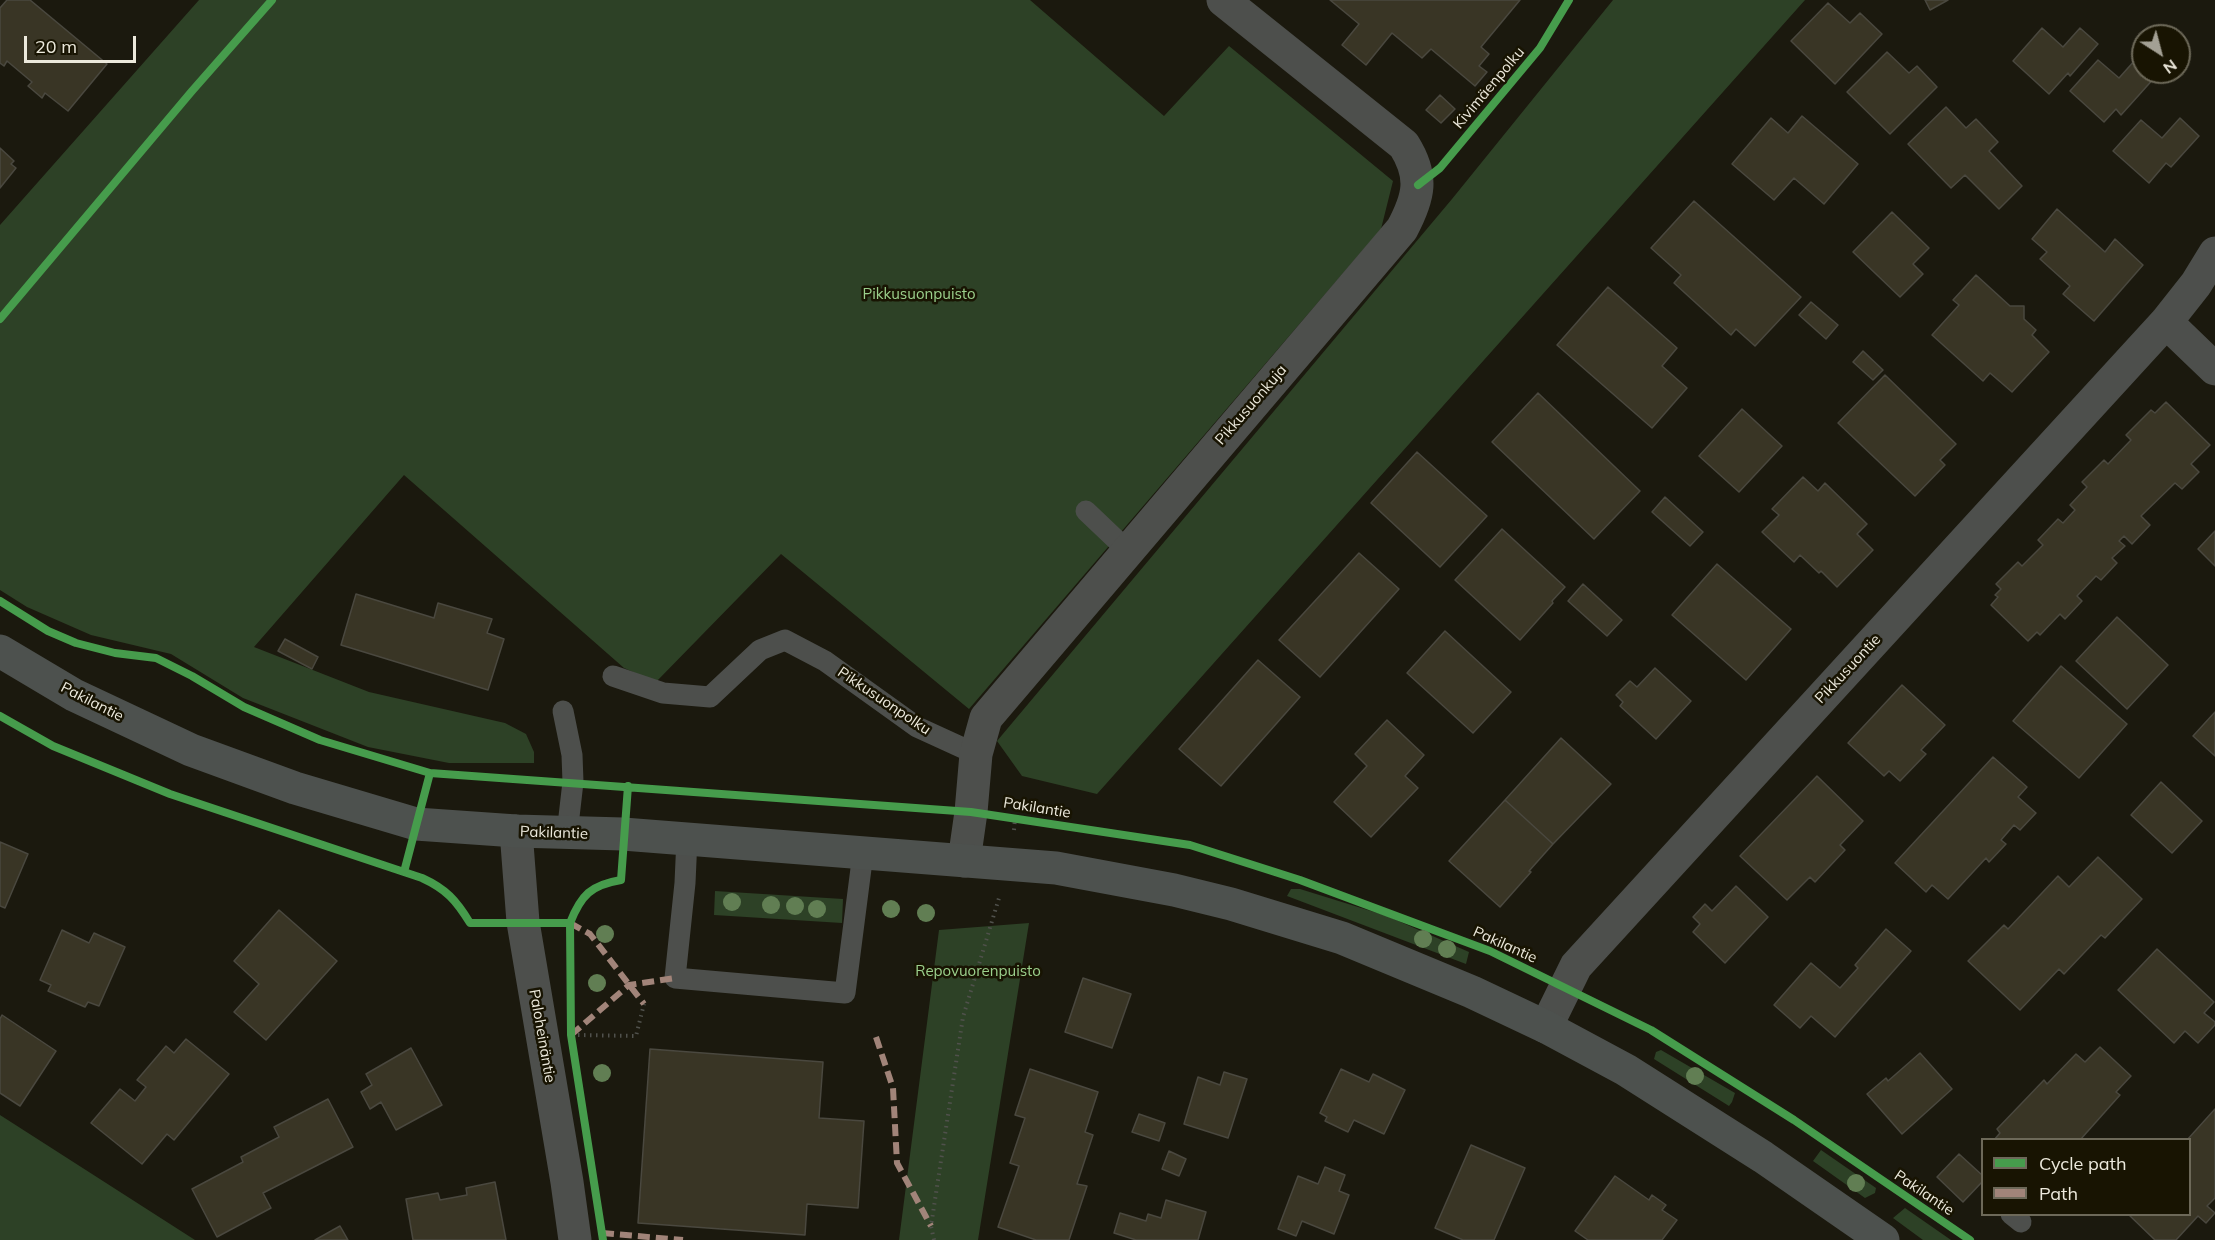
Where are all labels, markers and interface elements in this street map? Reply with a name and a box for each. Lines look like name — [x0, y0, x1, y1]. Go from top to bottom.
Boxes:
scale bar — [27, 24, 140, 62]
north arrow — [2131, 24, 2191, 84]
text: 20 m — [35, 35, 77, 58]
street label: Kivimäenpolku — [1450, 43, 1528, 133]
text: N — [2160, 55, 2181, 79]
park label: Pikkusuonpuisto — [862, 285, 976, 303]
street label: Pikkusuonkuja — [1211, 361, 1291, 449]
street label: Pikkusuontie — [1811, 631, 1885, 707]
street label: Pikkusuonpolku — [834, 663, 934, 739]
street label: Pakilantie — [58, 679, 126, 725]
street label: Pakilantie — [1002, 794, 1072, 822]
street label: Pakilantie — [520, 823, 588, 843]
street label: Pakilantie — [1470, 923, 1540, 967]
park label: Repovuorenpuisto — [915, 962, 1041, 980]
street label: Paloheinäntie — [525, 988, 559, 1084]
legend — [1981, 1138, 2191, 1216]
text: Cycle path — [2039, 1152, 2126, 1175]
street label: Pakilantie — [1891, 1167, 1957, 1219]
text: Path — [2039, 1182, 2078, 1205]

